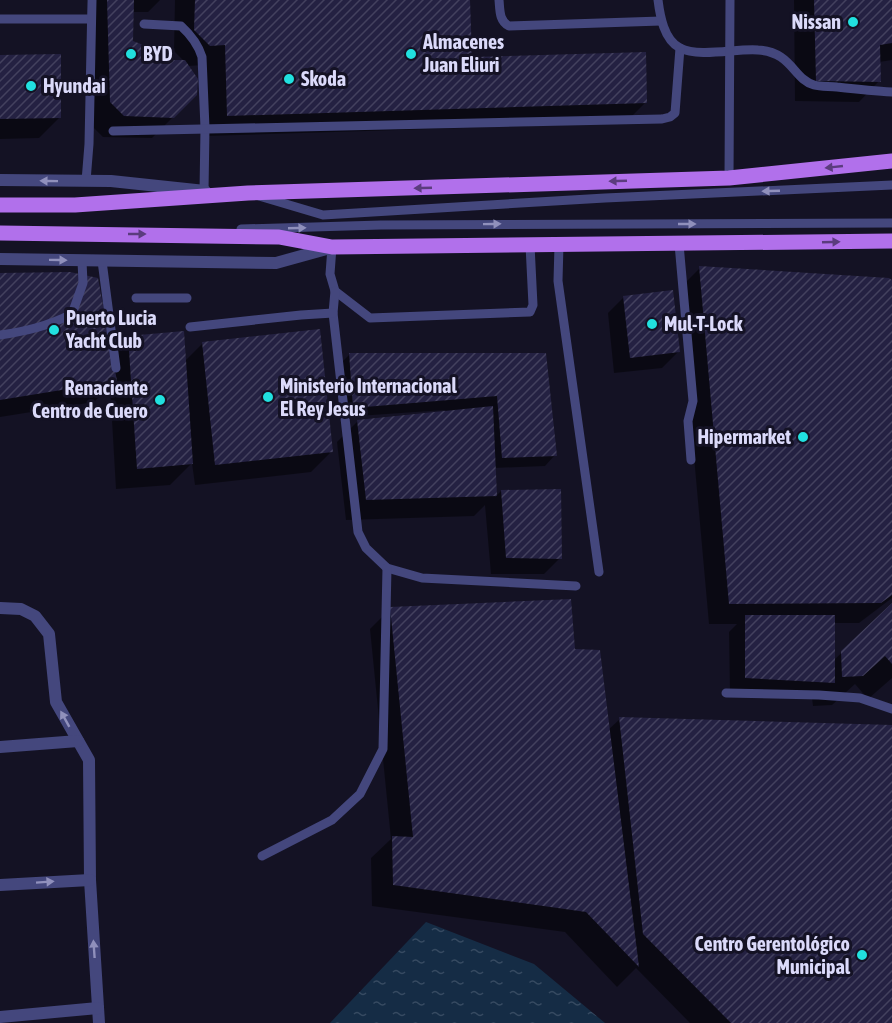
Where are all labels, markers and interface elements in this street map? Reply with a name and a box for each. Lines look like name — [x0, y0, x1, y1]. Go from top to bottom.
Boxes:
place label: Nissan — [791, 10, 841, 33]
marker: Nissan — [846, 15, 860, 29]
place label: Almacenes Juan Eliuri — [422, 30, 504, 76]
place label: BYD — [143, 42, 173, 65]
marker: BYD — [124, 47, 138, 61]
marker: Almacenes Juan Eliuri — [404, 47, 418, 61]
place label: Skoda — [301, 67, 346, 90]
marker: Skoda — [282, 72, 296, 86]
place label: Hyundai — [43, 74, 106, 97]
marker: Hyundai — [24, 79, 38, 93]
one-way arrow — [824, 162, 843, 172]
one-way arrow — [40, 176, 59, 185]
one-way arrow — [609, 177, 628, 186]
one-way arrow — [414, 183, 433, 192]
one-way arrow — [761, 186, 780, 195]
one-way arrow — [483, 219, 502, 229]
one-way arrow — [678, 219, 697, 229]
one-way arrow — [288, 223, 307, 232]
one-way arrow — [127, 229, 146, 239]
one-way arrow — [822, 237, 841, 247]
one-way arrow — [49, 255, 68, 265]
place label: Puerto Lucia Yacht Club — [65, 306, 157, 352]
place label: Mul-T-Lock — [664, 312, 743, 335]
marker: Mul-T-Lock — [645, 317, 659, 331]
marker: Puerto Lucia Yacht Club — [47, 323, 61, 337]
place label: Ministerio Internacional El Rey Jesus — [280, 374, 457, 420]
place label: Renaciente Centro de Cuero — [32, 376, 148, 422]
marker: Ministerio Internacional El Rey Jesus — [261, 390, 275, 404]
marker: Renaciente Centro de Cuero — [153, 393, 167, 407]
place label: Hipermarket — [697, 425, 791, 448]
marker: Hipermarket — [796, 430, 810, 444]
one-way arrow — [61, 710, 71, 727]
one-way arrow — [35, 878, 54, 887]
place label: Centro Gerentológico Municipal — [695, 932, 851, 978]
one-way arrow — [90, 940, 99, 959]
marker: Centro Gerentológico Municipal — [855, 948, 869, 962]

